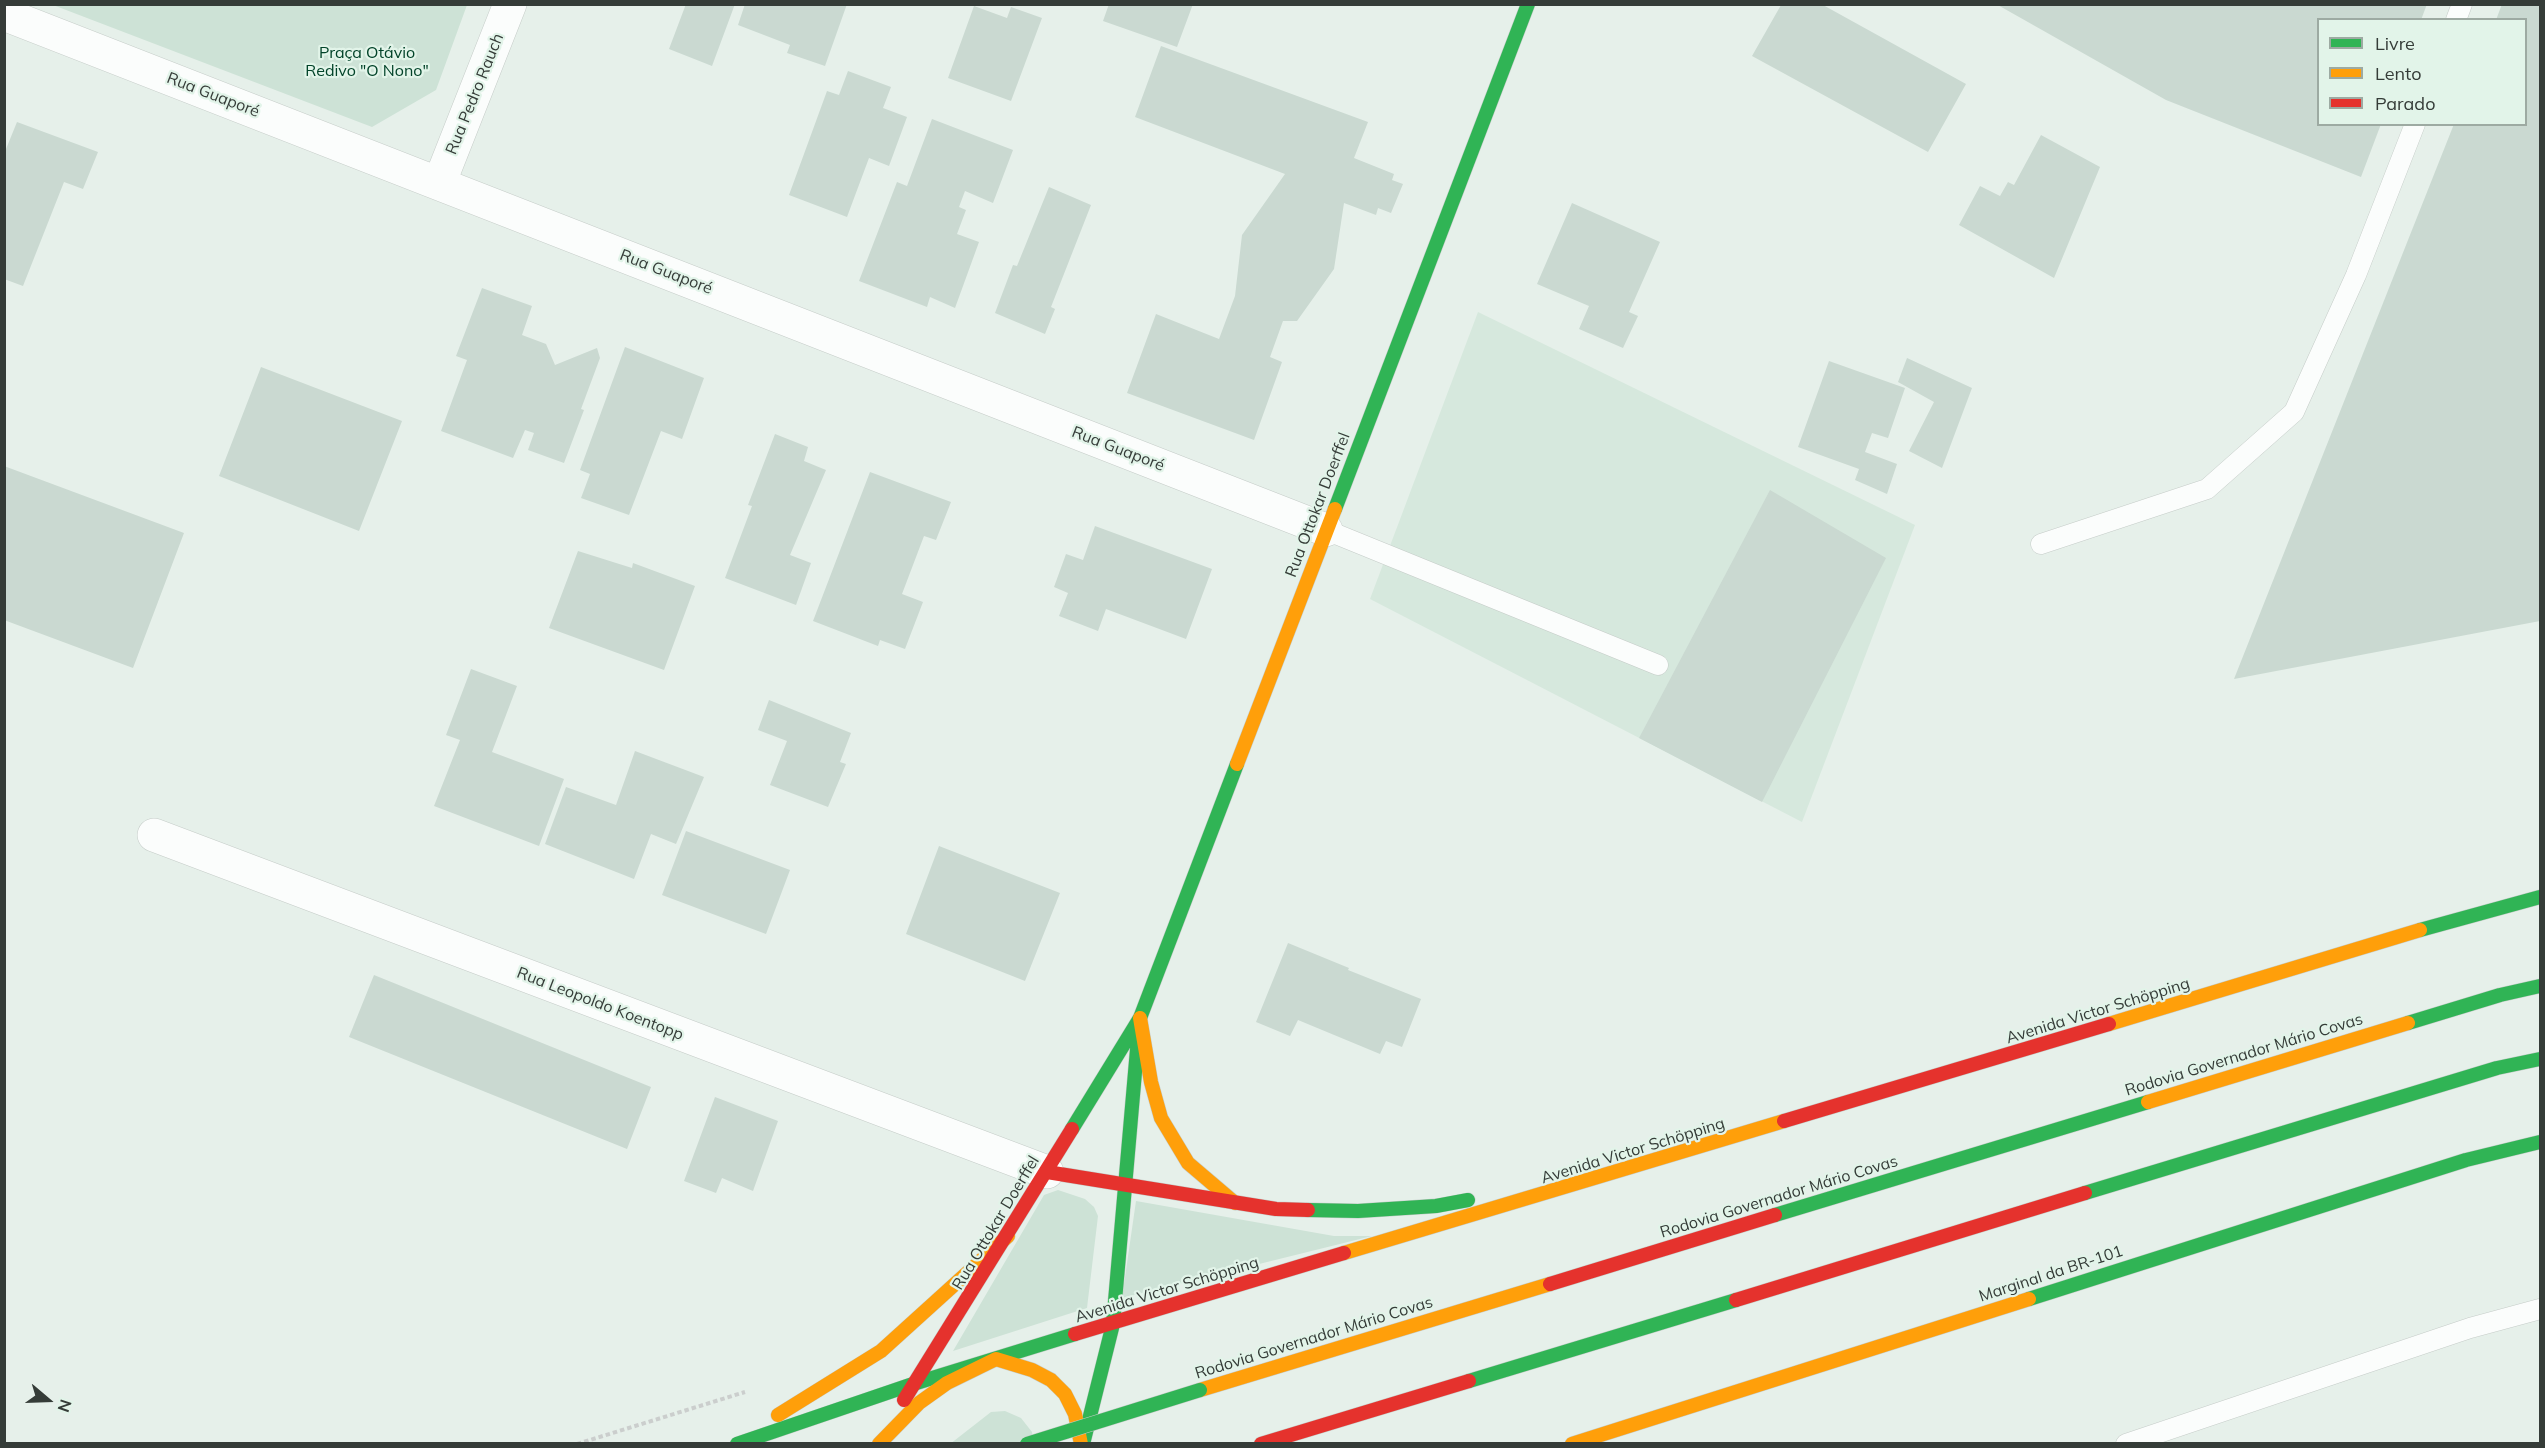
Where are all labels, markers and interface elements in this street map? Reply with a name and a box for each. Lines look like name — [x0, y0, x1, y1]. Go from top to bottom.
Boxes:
legend — [2317, 18, 2527, 126]
street label: Rua Pedro Rauch — [442, 31, 508, 157]
text: Livre — [2375, 32, 2415, 55]
park label: Praça Otávio Redivo "O Nono" — [305, 43, 429, 81]
text: Lento — [2375, 62, 2422, 85]
street label: Rua Guaporé — [164, 69, 262, 121]
text: Parado — [2375, 92, 2435, 115]
street label: Rua Guaporé — [617, 246, 715, 298]
street label: Rua Guaporé — [1069, 423, 1167, 475]
street label: Rua Ottokar Doerffel — [1282, 430, 1354, 580]
street label: Rua Leopoldo Koentopp — [514, 963, 686, 1045]
street label: Avenida Victor Schöpping — [2004, 974, 2192, 1048]
street label: Rodovia Governador Mário Covas — [2123, 1010, 2365, 1100]
street label: Avenida Victor Schöpping — [1539, 1114, 1727, 1188]
street label: Rua Ottokar Doerffel — [948, 1152, 1044, 1294]
street label: Rodovia Governador Mário Covas — [1658, 1152, 1900, 1242]
street label: Marginal da BR-101 — [1977, 1242, 2125, 1306]
street label: Avenida Victor Schöpping — [1073, 1253, 1261, 1327]
street label: Rodovia Governador Mário Covas — [1193, 1293, 1435, 1383]
north arrow — [18, 1370, 78, 1430]
text: N — [54, 1397, 76, 1415]

